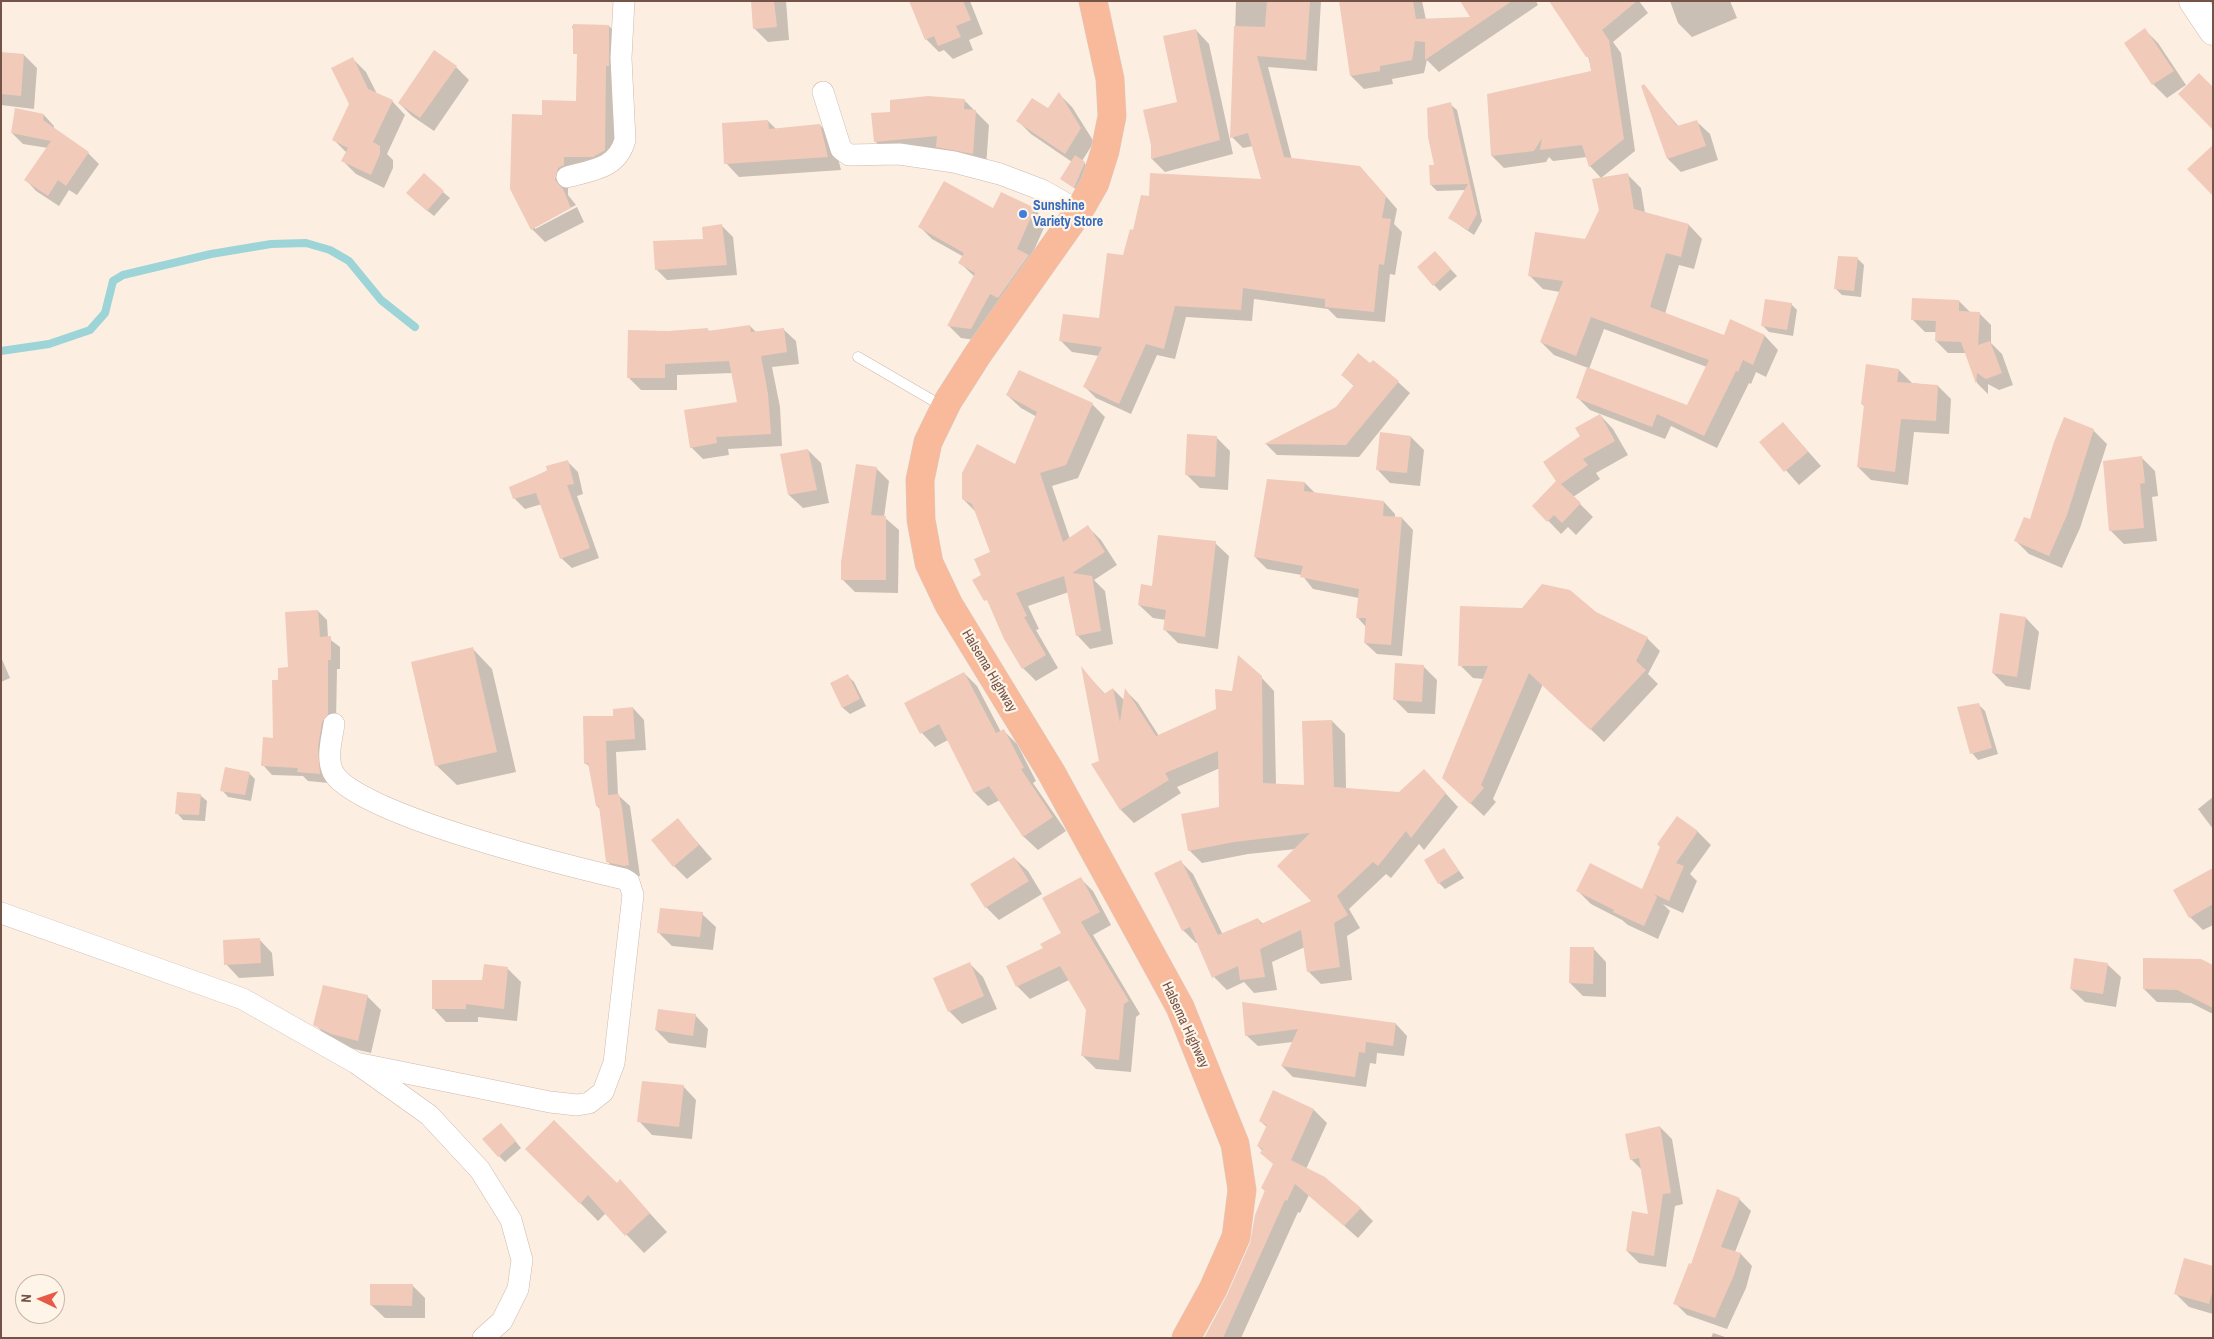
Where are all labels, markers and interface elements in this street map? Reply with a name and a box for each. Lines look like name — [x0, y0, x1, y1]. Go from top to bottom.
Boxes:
place label: Sunshine Variety Store — [1033, 198, 1103, 230]
marker: Sunshine Variety Store — [1017, 208, 1029, 220]
street label: Halsema Highway — [958, 627, 1020, 715]
street label: Halsema Highway — [1158, 979, 1212, 1071]
north arrow — [15, 1274, 65, 1324]
text: N — [17, 1294, 35, 1303]

